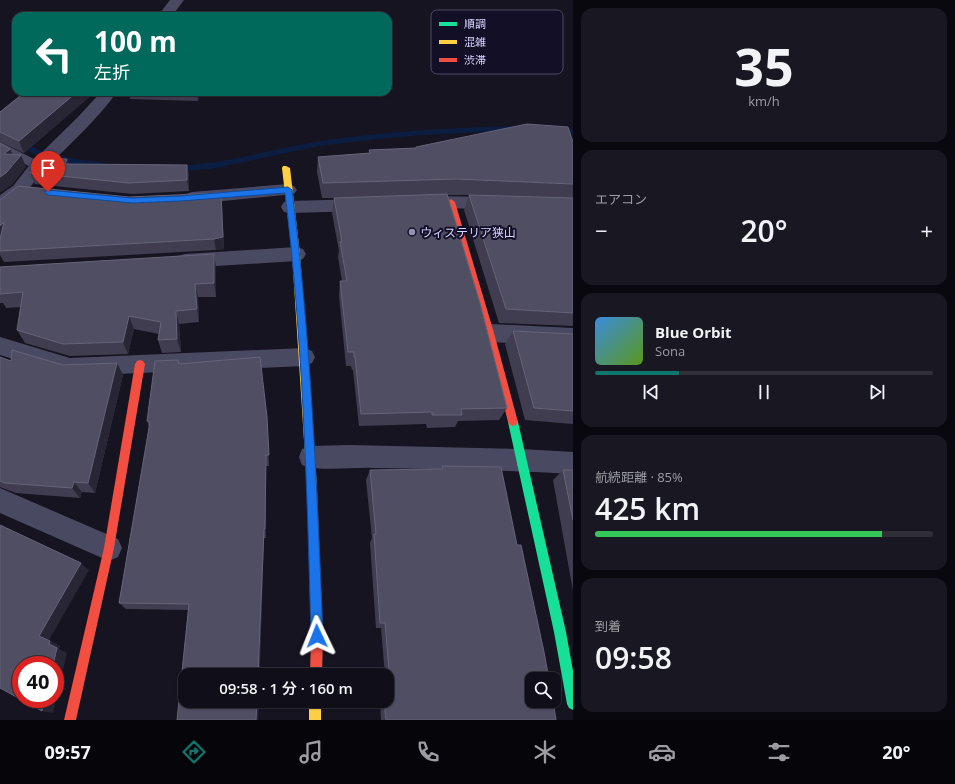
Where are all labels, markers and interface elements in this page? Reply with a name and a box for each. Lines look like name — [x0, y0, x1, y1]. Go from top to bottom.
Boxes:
legend — [431, 10, 563, 74]
text: 順調 — [464, 16, 486, 31]
text: 100 m — [94, 22, 177, 60]
icon: left — [28, 28, 80, 80]
text: 35 — [734, 30, 794, 101]
text: 混雑 — [464, 34, 486, 49]
text: 渋滞 — [464, 52, 486, 67]
text: 左折 — [94, 60, 130, 84]
text: km/h — [748, 92, 780, 110]
pin — [31, 151, 65, 192]
icon: arrive — [37, 157, 59, 179]
text: エアコン — [595, 190, 647, 208]
text: 20° — [740, 210, 788, 251]
text: − — [595, 215, 608, 245]
text: + — [920, 215, 933, 245]
place label: ウィステリア狭山 — [420, 224, 516, 241]
marker: ウィステリア狭山 — [407, 227, 417, 237]
text: Blue Orbit — [655, 322, 732, 342]
text: Sona — [655, 342, 685, 360]
icon: previous — [640, 381, 662, 403]
icon: pause — [753, 381, 775, 403]
icon: next — [866, 381, 888, 403]
text: 航続距離 · 85% — [595, 468, 683, 486]
text: 425 km — [595, 488, 700, 529]
position arrow — [296, 615, 338, 657]
text: 到着 — [595, 617, 621, 635]
text: 09:58 — [595, 637, 672, 678]
speed limit sign: 40 — [12, 656, 64, 708]
map controls — [525, 672, 561, 708]
button: search — [525, 672, 561, 708]
text: 09:58 · 1 分 · 160 m — [219, 678, 353, 698]
icon: directions — [180, 738, 208, 766]
icon: music — [297, 738, 325, 766]
icon: phone — [414, 738, 442, 766]
icon: climate — [531, 738, 559, 766]
icon: car — [648, 738, 676, 766]
icon: filters — [765, 738, 793, 766]
text: 09:57 — [45, 740, 91, 764]
text: 20° — [882, 740, 910, 764]

